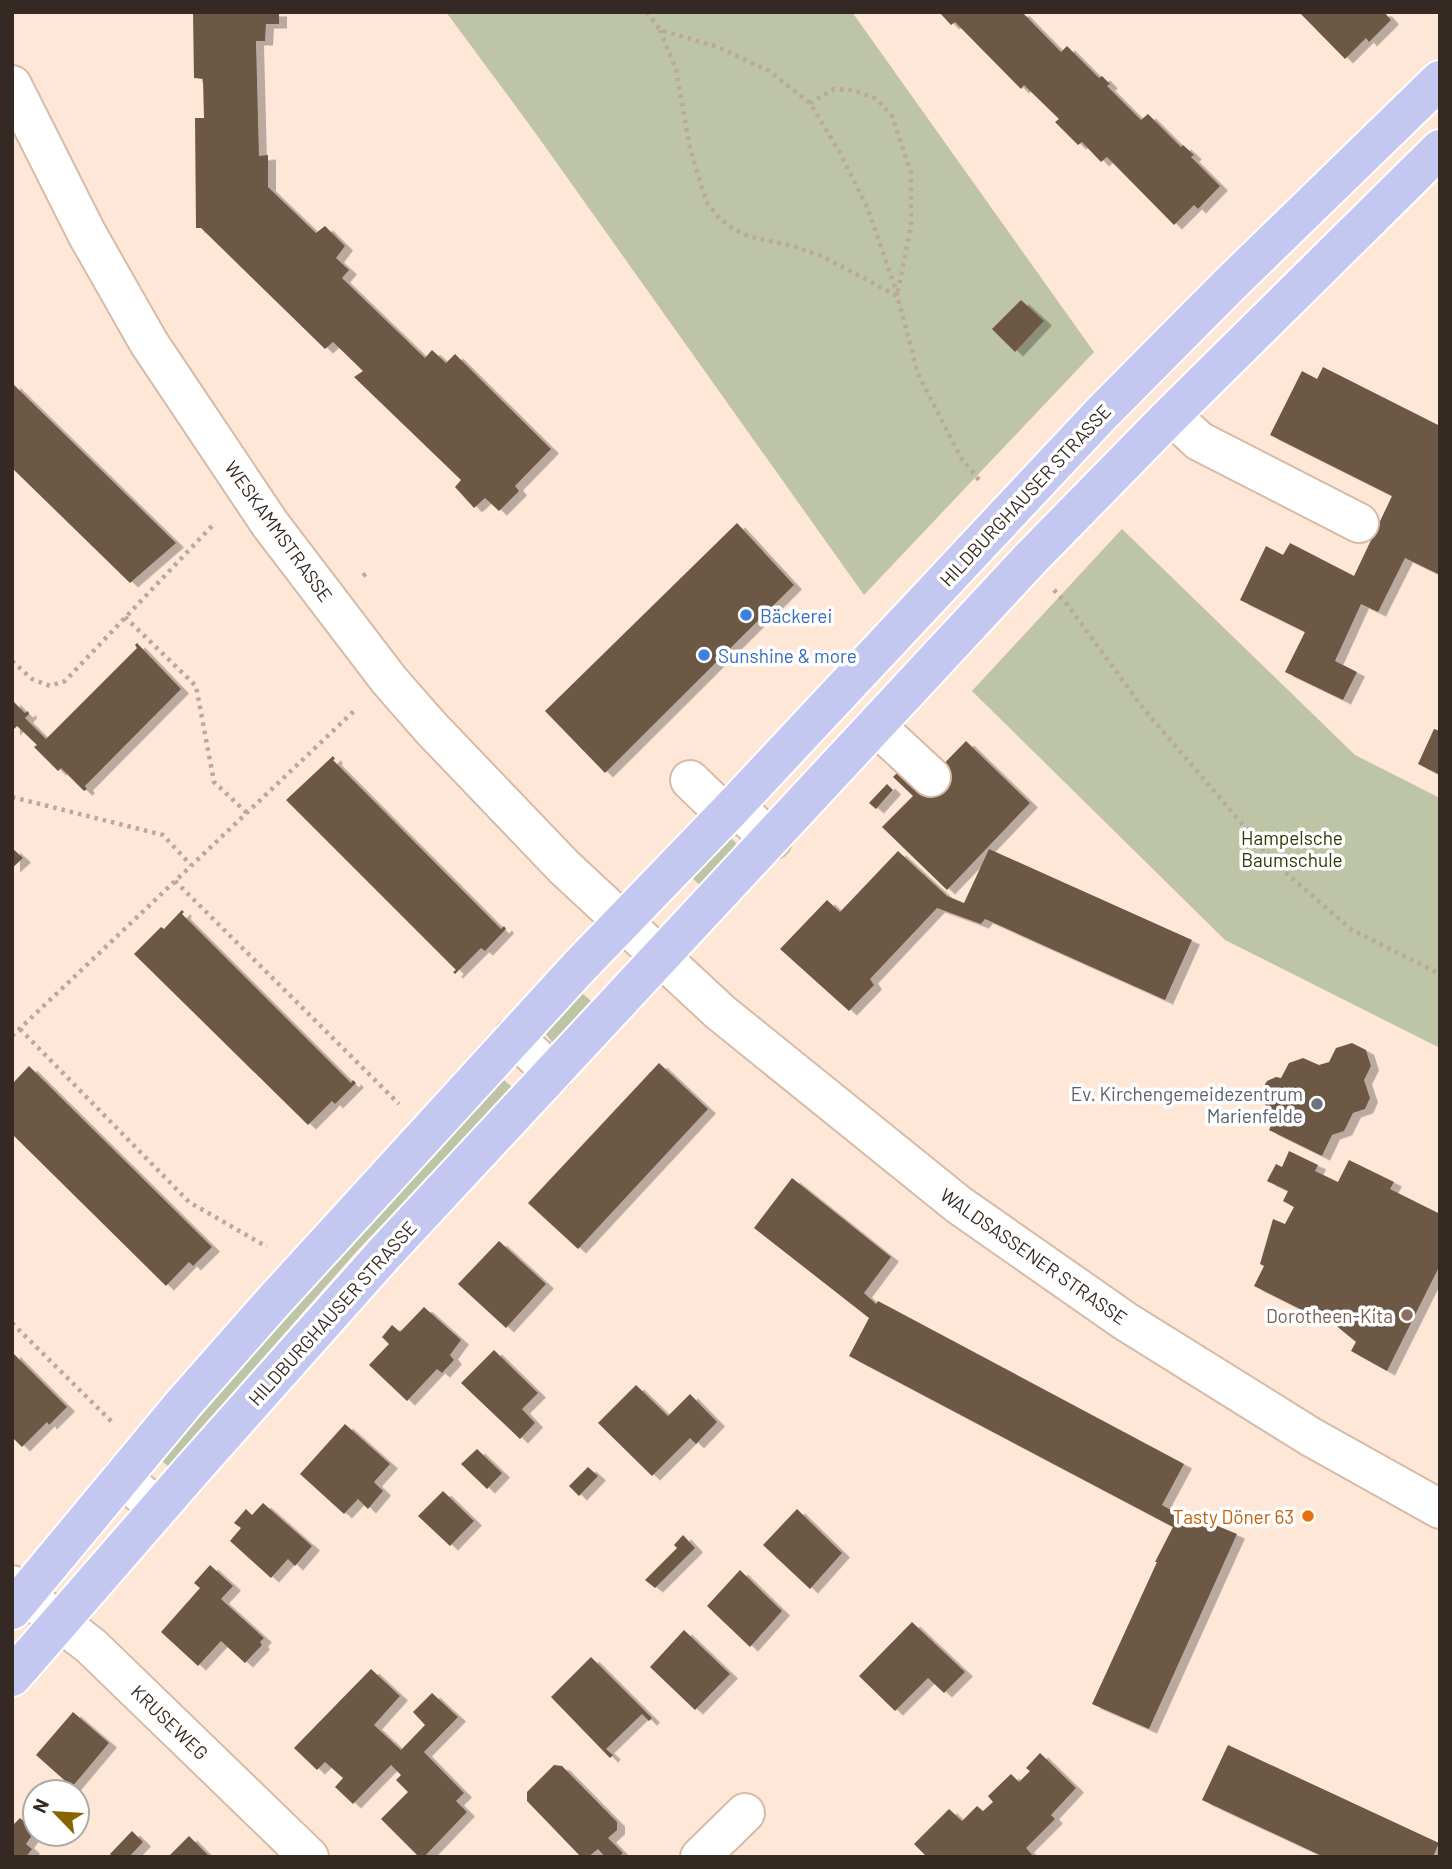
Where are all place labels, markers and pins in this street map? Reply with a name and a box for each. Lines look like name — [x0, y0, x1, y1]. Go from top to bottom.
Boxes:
place label: Bäckerei — [760, 604, 832, 627]
marker: Bäckerei — [738, 607, 754, 623]
place label: Sunshine & more — [718, 644, 857, 667]
marker: Sunshine & more — [696, 647, 712, 663]
place label: Ev. Kirchengemeidezentrum Marienfelde — [1071, 1082, 1303, 1127]
marker: Ev. Kirchengemeidezentrum Marienfelde — [1309, 1096, 1325, 1112]
place label: Dorotheen-Kita — [1266, 1304, 1393, 1327]
marker: Dorotheen-Kita — [1399, 1307, 1415, 1323]
place label: Tasty Döner 63 — [1173, 1505, 1294, 1528]
marker: Tasty Döner 63 — [1300, 1508, 1316, 1524]

